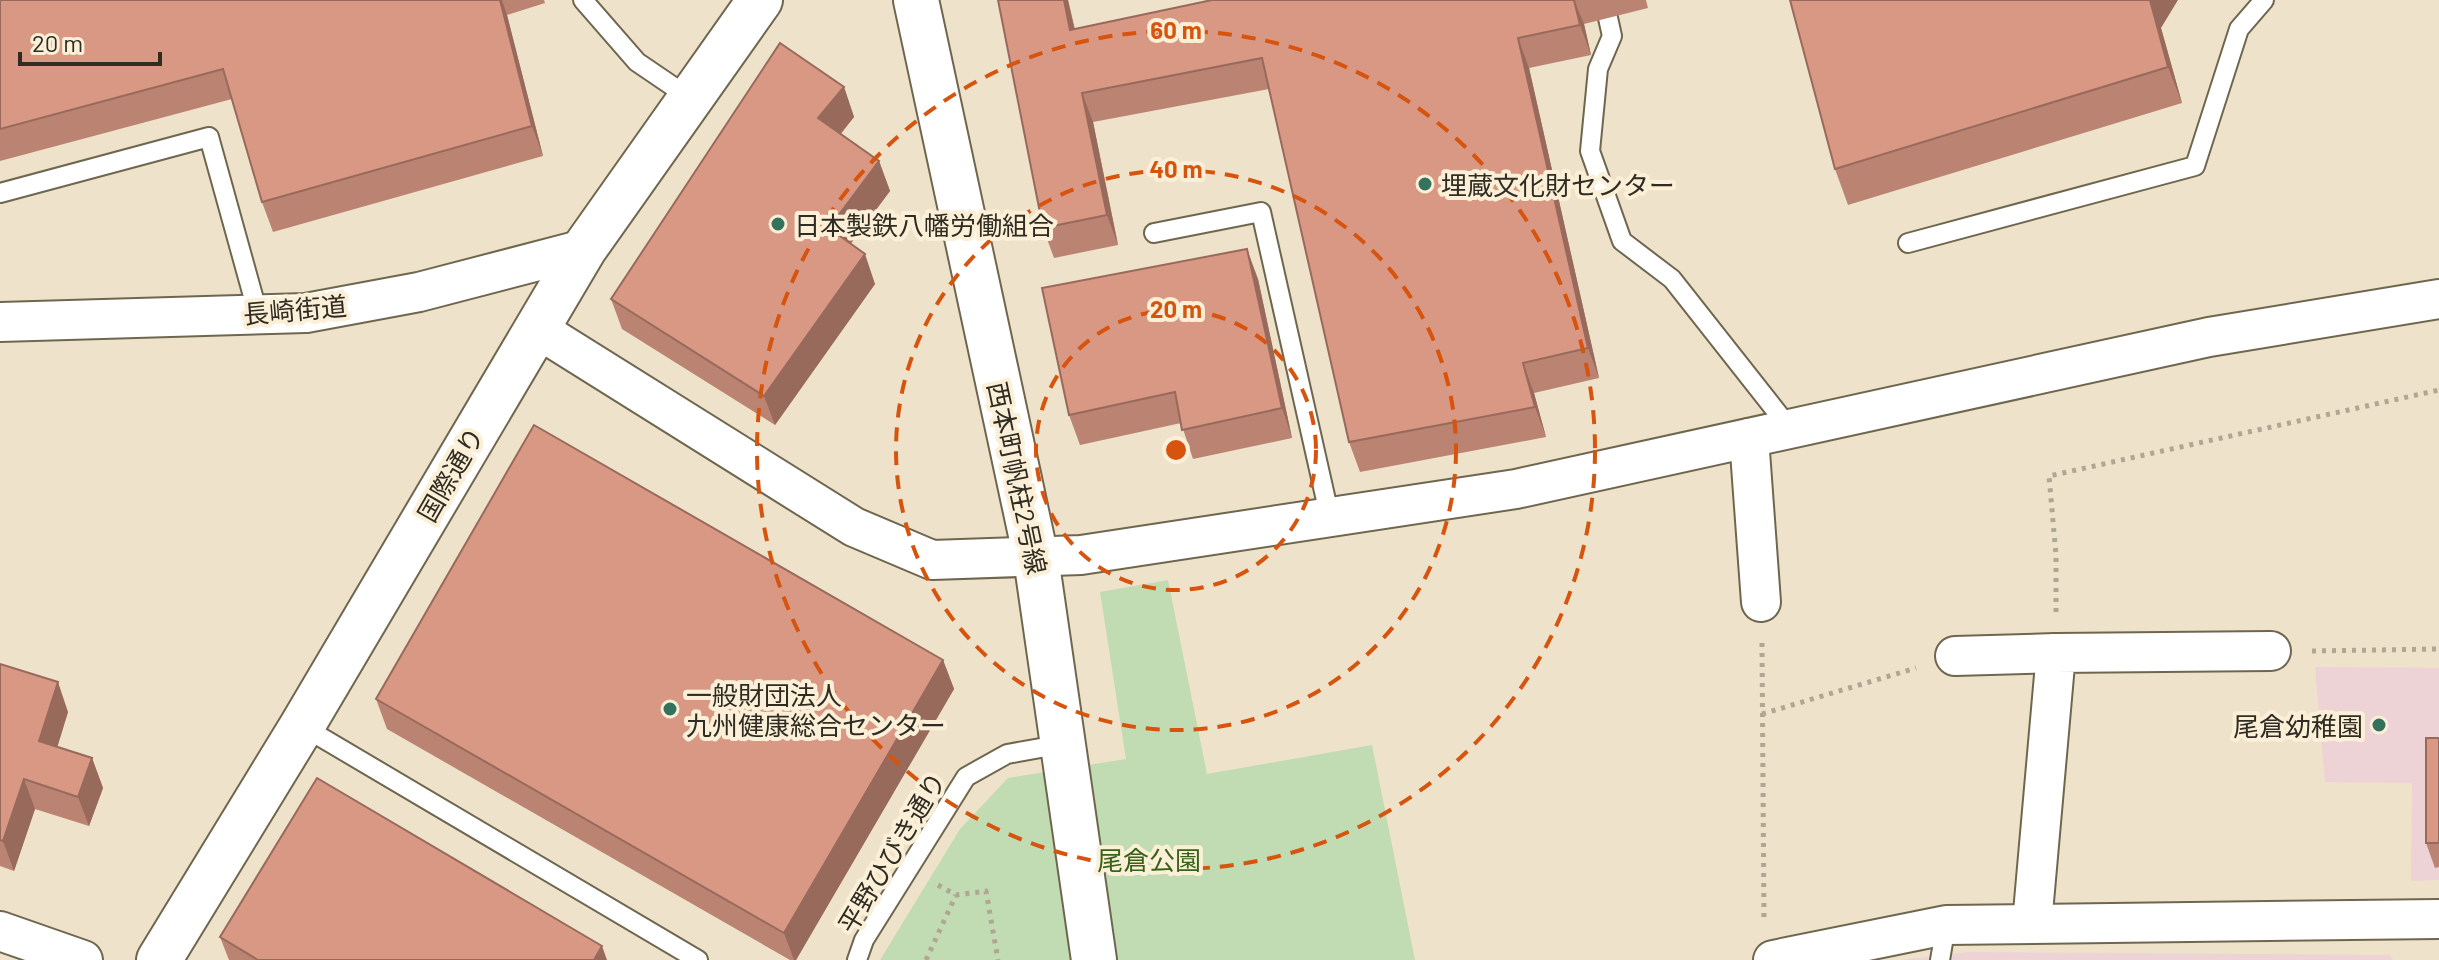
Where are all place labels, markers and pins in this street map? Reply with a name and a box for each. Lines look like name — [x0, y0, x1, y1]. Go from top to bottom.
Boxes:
place label: 埋蔵文化財センター — [1441, 169, 1675, 200]
marker: 埋蔵文化財センター — [1416, 175, 1434, 193]
place label: 日本製鉄八幡労働組合 — [794, 209, 1054, 240]
marker: 日本製鉄八幡労働組合 — [769, 215, 787, 233]
centre of rings — [1162, 436, 1190, 464]
place label: 一般財団法人 九州健康総合センター — [686, 679, 946, 740]
marker: 一般財団法人 九州健康総合センター — [661, 700, 679, 718]
place label: 尾倉幼稚園 — [2233, 710, 2363, 741]
marker: 尾倉幼稚園 — [2370, 716, 2388, 734]

